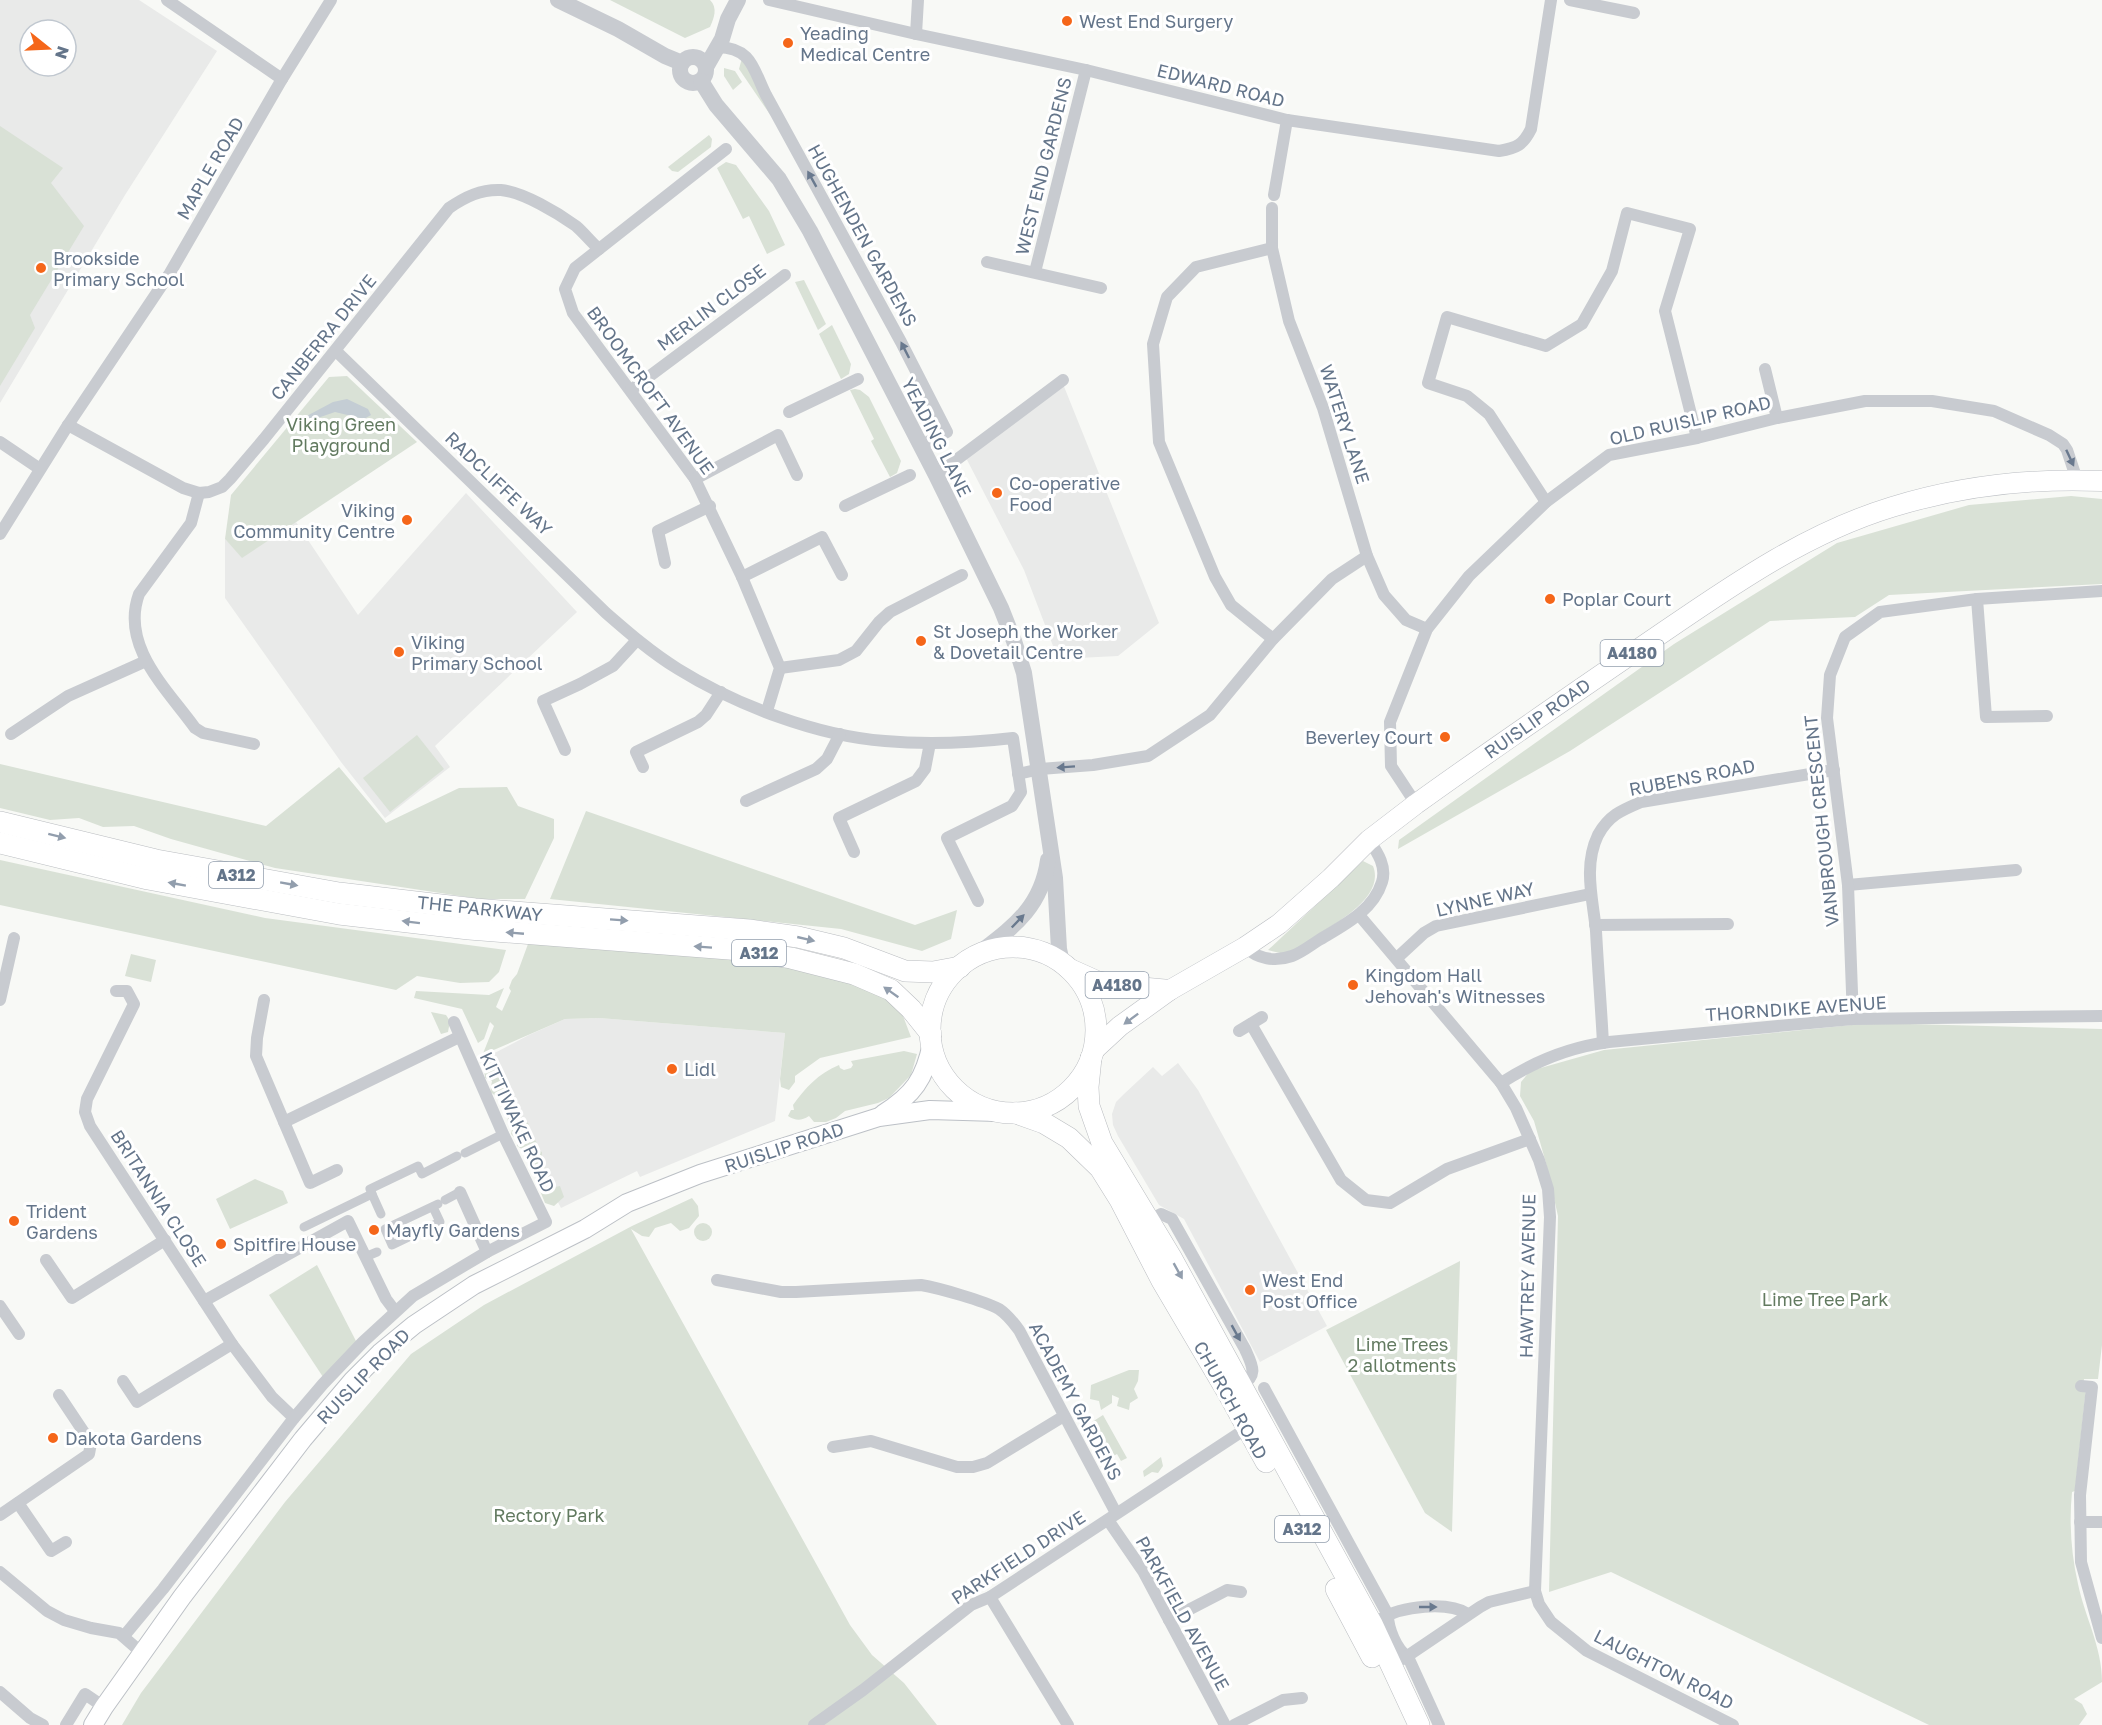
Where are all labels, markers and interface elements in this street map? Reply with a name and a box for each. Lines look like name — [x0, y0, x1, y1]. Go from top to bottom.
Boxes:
place label: West End Surgery — [1079, 10, 1233, 32]
marker: West End Surgery — [1060, 14, 1074, 28]
north arrow — [18, 18, 78, 78]
place label: Yeading Medical Centre — [800, 22, 930, 65]
marker: Yeading Medical Centre — [781, 36, 795, 50]
text: N — [51, 44, 74, 62]
street label: EDWARD ROAD — [1155, 58, 1287, 112]
street label: WEST END GARDENS — [1010, 75, 1076, 257]
street label: MAPLE ROAD — [172, 113, 248, 223]
street label: HUGHENDEN GARDENS — [804, 140, 922, 330]
one-way arrow — [807, 170, 817, 187]
place label: Brookside Primary School — [53, 247, 185, 290]
street label: MERLIN CLOSE — [652, 259, 770, 355]
marker: Brookside Primary School — [34, 261, 48, 275]
street label: CANBERRA DRIVE — [266, 270, 380, 404]
street label: BROOMCROFT AVENUE — [583, 302, 719, 478]
one-way arrow — [901, 342, 910, 359]
street label: WATERY LANE — [1315, 362, 1375, 486]
street label: YEADING LANE — [897, 374, 977, 500]
street label: OLD RUISLIP ROAD — [1607, 391, 1773, 449]
park label: Viking Green Playground — [286, 413, 396, 456]
street label: RADCLIFFE WAY — [441, 426, 557, 540]
one-way arrow — [2065, 449, 2075, 467]
place label: Co-operative Food — [1009, 472, 1120, 515]
marker: Co-operative Food — [990, 486, 1004, 500]
place label: Viking Community Centre — [233, 499, 395, 542]
marker: Viking Community Centre — [400, 513, 414, 527]
place label: Poplar Court — [1562, 588, 1671, 610]
marker: Poplar Court — [1543, 592, 1557, 606]
place label: St Joseph the Worker & Dovetail Centre — [933, 620, 1118, 663]
place label: Viking Primary School — [411, 631, 543, 674]
marker: St Joseph the Worker & Dovetail Centre — [914, 634, 928, 648]
road number: A4180 — [1600, 640, 1664, 666]
marker: Viking Primary School — [392, 645, 406, 659]
street label: RUISLIP ROAD — [1480, 673, 1594, 763]
street label: VANBROUGH CRESCENT — [1799, 714, 1843, 928]
place label: Beverley Court — [1305, 726, 1433, 748]
marker: Beverley Court — [1438, 730, 1452, 744]
street label: RUBENS ROAD — [1627, 754, 1757, 800]
one-way arrow — [1057, 763, 1076, 772]
one-way arrow — [48, 832, 66, 842]
road number: A312 — [209, 862, 263, 888]
street label: LYNNE WAY — [1434, 877, 1537, 921]
one-way arrow — [168, 879, 187, 888]
one-way arrow — [279, 880, 298, 889]
street label: THE PARKWAY — [416, 890, 544, 926]
one-way arrow — [1011, 914, 1024, 929]
one-way arrow — [609, 915, 628, 925]
one-way arrow — [402, 917, 421, 927]
one-way arrow — [506, 928, 525, 937]
one-way arrow — [797, 935, 816, 944]
road number: A312 — [732, 940, 786, 966]
one-way arrow — [694, 943, 713, 952]
place label: Kingdom Hall Jehovah's Witnesses — [1365, 964, 1545, 1007]
road number: A4180 — [1086, 972, 1148, 998]
marker: Kingdom Hall Jehovah's Witnesses — [1346, 978, 1360, 992]
one-way arrow — [884, 986, 900, 998]
street label: THORNDIKE AVENUE — [1705, 991, 1887, 1025]
one-way arrow — [1123, 1012, 1138, 1024]
street label: KITTIWAKE ROAD — [476, 1048, 560, 1196]
place label: Lidl — [684, 1058, 716, 1080]
marker: Lidl — [665, 1062, 679, 1076]
street label: RUISLIP ROAD — [721, 1117, 847, 1177]
street label: BRITANNIA CLOSE — [107, 1125, 211, 1271]
street label: HAWTREY AVENUE — [1515, 1194, 1539, 1358]
place label: Trident Gardens — [26, 1200, 98, 1243]
marker: Trident Gardens — [7, 1214, 21, 1228]
place label: Mayfly Gardens — [386, 1219, 520, 1241]
marker: Mayfly Gardens — [367, 1223, 381, 1237]
place label: Spitfire House — [233, 1233, 356, 1255]
marker: Spitfire House — [214, 1237, 228, 1251]
one-way arrow — [1173, 1262, 1183, 1279]
place label: West End Post Office — [1262, 1269, 1357, 1312]
marker: West End Post Office — [1243, 1283, 1257, 1297]
park label: Lime Tree Park — [1762, 1288, 1888, 1310]
street label: ACADEMY GARDENS — [1025, 1318, 1127, 1484]
street label: RUISLIP ROAD — [312, 1324, 414, 1428]
one-way arrow — [1231, 1324, 1241, 1341]
park label: Lime Trees 2 allotments — [1348, 1333, 1456, 1376]
street label: CHURCH ROAD — [1189, 1337, 1273, 1463]
place label: Dakota Gardens — [65, 1427, 202, 1449]
marker: Dakota Gardens — [46, 1431, 60, 1445]
park label: Rectory Park — [493, 1504, 605, 1526]
street label: PARKFIELD DRIVE — [947, 1505, 1089, 1609]
road number: A312 — [1275, 1516, 1329, 1542]
street label: PARKFIELD AVENUE — [1131, 1532, 1235, 1694]
one-way arrow — [1419, 1602, 1438, 1612]
street label: LAUGHTON ROAD — [1590, 1624, 1738, 1714]

